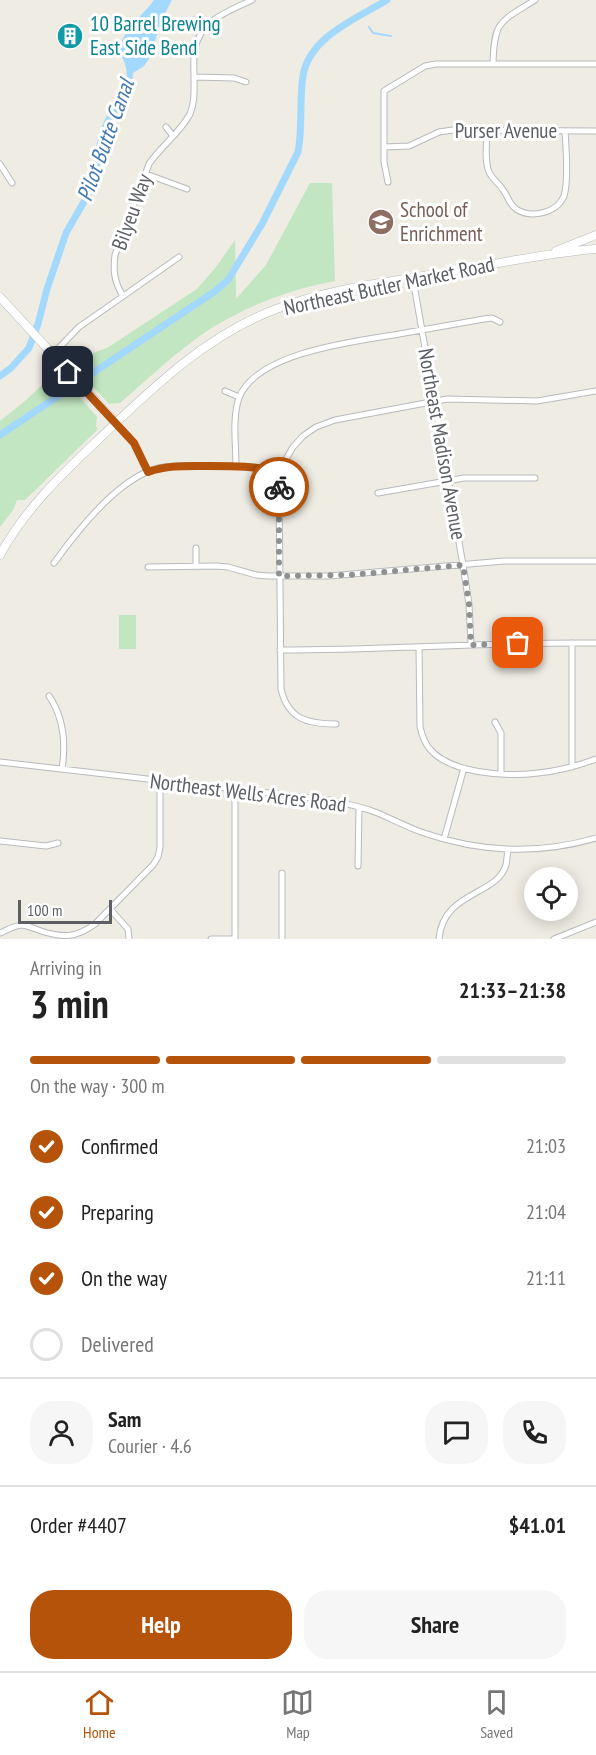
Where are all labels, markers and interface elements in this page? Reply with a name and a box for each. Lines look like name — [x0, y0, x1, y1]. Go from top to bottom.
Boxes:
place label: 10 Barrel Brewing East Side Bend — [90, 10, 221, 61]
building icon: 10 Barrel Brewing East Side Bend — [55, 21, 85, 51]
water label: Pilot Butte Canal — [70, 73, 141, 205]
street label: Purser Avenue — [455, 117, 557, 144]
street label: Bilyeu Way — [105, 170, 158, 253]
place label: School of Enrichment — [400, 196, 483, 247]
school or university icon: School of Enrichment — [366, 207, 396, 237]
street label: Northeast Butler Market Road — [281, 250, 497, 321]
pin — [42, 346, 93, 397]
street label: Northeast Madison Avenue — [412, 346, 473, 542]
icon: home — [51, 355, 84, 388]
courier — [249, 457, 309, 517]
icon: bike — [263, 471, 296, 504]
pin — [492, 617, 543, 668]
icon: bag — [501, 626, 534, 659]
street label: Northeast Wells Acres Road — [148, 767, 348, 818]
map controls — [524, 867, 578, 921]
button: locate — [524, 867, 578, 921]
scale bar — [18, 897, 112, 924]
text: 100 m — [27, 900, 62, 920]
text: Arriving in — [30, 955, 102, 981]
text: 21:33–21:38 — [459, 976, 566, 1004]
text: 3 min — [30, 978, 109, 1029]
text: On the way · 300 m — [30, 1073, 165, 1099]
icon: check — [30, 1130, 63, 1163]
text: Confirmed — [81, 1132, 158, 1160]
text: 21:03 — [526, 1133, 566, 1159]
icon: check — [30, 1196, 63, 1229]
text: Preparing — [81, 1198, 154, 1226]
text: 21:04 — [526, 1199, 566, 1225]
icon: check — [30, 1262, 63, 1295]
text: On the way — [81, 1264, 167, 1292]
text: 21:11 — [526, 1265, 566, 1291]
text: Delivered — [81, 1330, 154, 1358]
button: person — [30, 1401, 93, 1464]
button: chat — [425, 1401, 488, 1464]
button: phone — [503, 1401, 566, 1464]
text: Sam — [108, 1405, 141, 1433]
text: Courier · 4.6 — [108, 1433, 192, 1459]
text: Order #4407 — [30, 1511, 127, 1539]
text: $41.01 — [509, 1511, 566, 1539]
button: Help — [30, 1590, 292, 1659]
button: Share — [304, 1590, 566, 1659]
tab: Home — [83, 1686, 116, 1742]
tab: Map — [281, 1686, 314, 1742]
tab: Saved — [480, 1686, 513, 1742]

